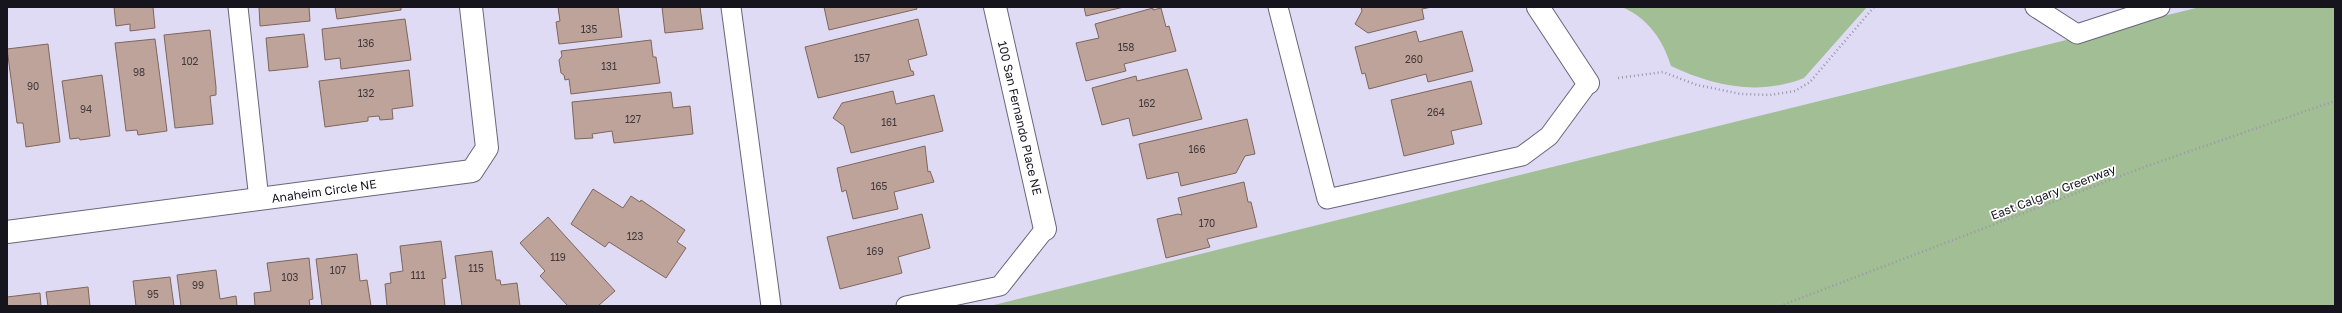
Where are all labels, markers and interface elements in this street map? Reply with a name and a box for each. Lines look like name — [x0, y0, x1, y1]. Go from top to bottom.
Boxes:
house number: 135 — [581, 23, 597, 35]
house number: 136 — [358, 37, 374, 49]
street label: 100 San Fernando Place NE — [995, 39, 1045, 197]
house number: 158 — [1118, 41, 1134, 53]
house number: 157 — [854, 52, 870, 64]
house number: 260 — [1405, 53, 1423, 65]
house number: 102 — [182, 55, 199, 67]
house number: 131 — [601, 60, 617, 72]
house number: 98 — [133, 66, 145, 78]
house number: 90 — [27, 80, 39, 92]
house number: 132 — [358, 87, 374, 99]
house number: 162 — [1139, 97, 1156, 109]
house number: 94 — [80, 103, 92, 115]
house number: 264 — [1427, 106, 1445, 118]
house number: 127 — [625, 113, 641, 125]
house number: 161 — [881, 116, 897, 128]
house number: 166 — [1189, 143, 1205, 155]
street label: East Calgary Greenway — [1988, 161, 2118, 223]
street label: Anaheim Circle NE — [270, 176, 378, 206]
house number: 165 — [871, 180, 888, 192]
house number: 170 — [1199, 217, 1215, 229]
house number: 123 — [627, 230, 643, 242]
house number: 169 — [867, 245, 883, 257]
house number: 119 — [550, 251, 566, 263]
house number: 115 — [468, 262, 484, 274]
house number: 107 — [330, 264, 346, 276]
house number: 111 — [411, 269, 425, 281]
house number: 103 — [282, 271, 299, 283]
house number: 99 — [192, 279, 204, 291]
house number: 95 — [147, 288, 159, 300]

